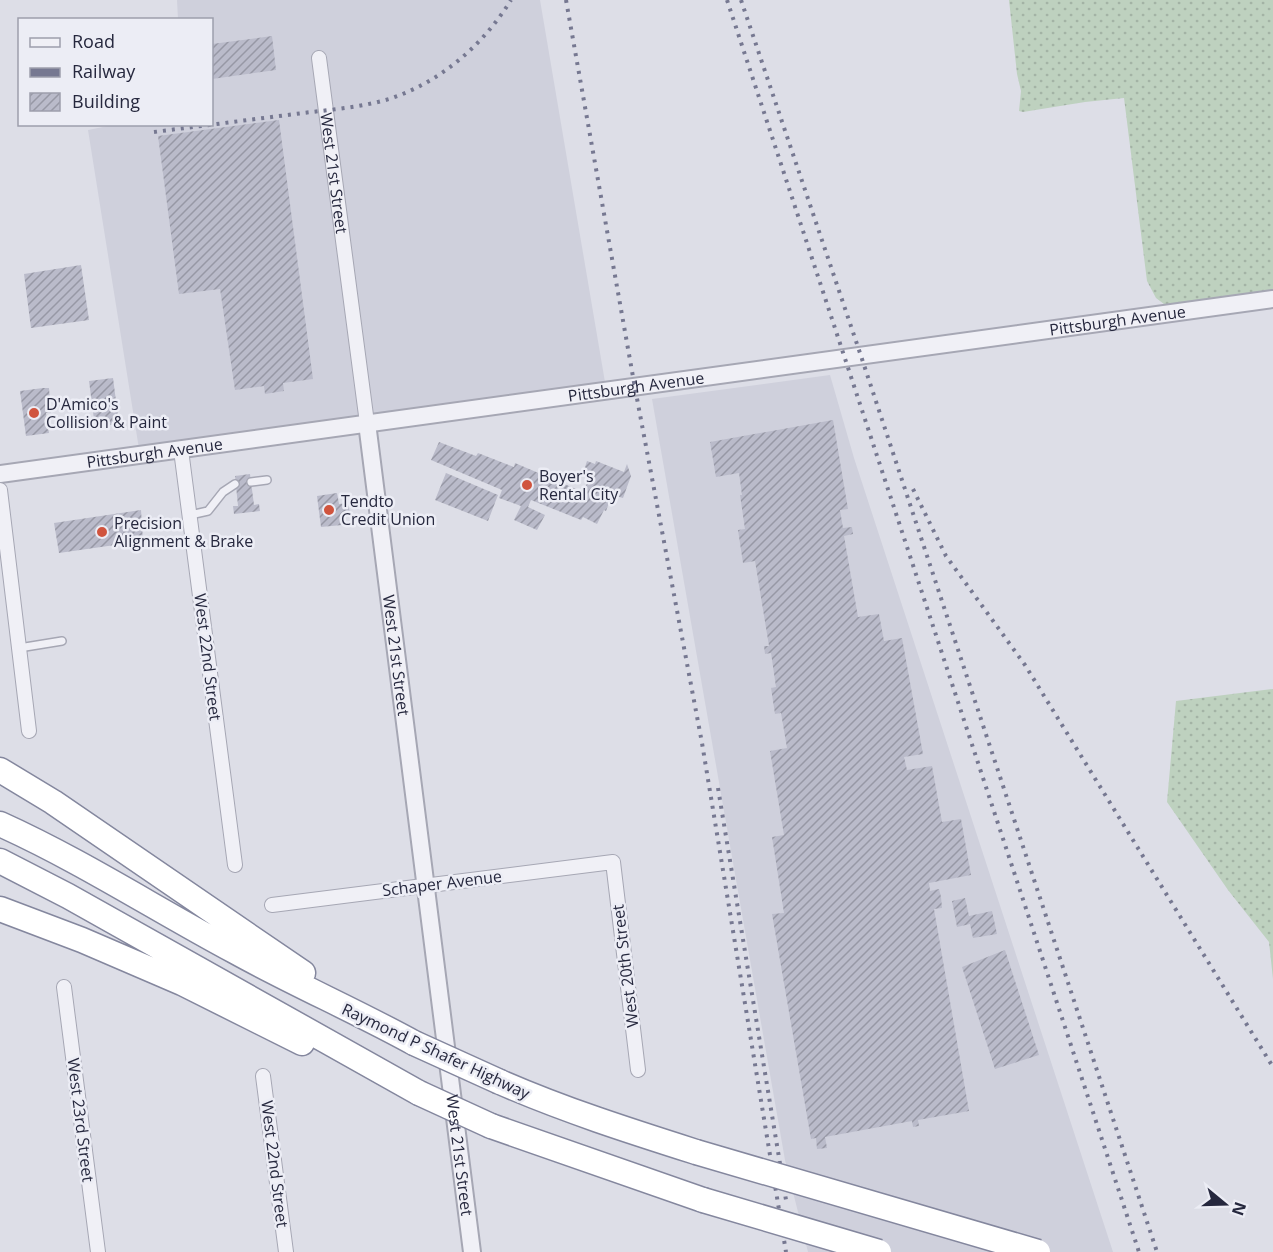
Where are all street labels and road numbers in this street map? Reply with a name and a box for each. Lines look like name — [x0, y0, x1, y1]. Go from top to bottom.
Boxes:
street label: West 21st Street — [315, 111, 353, 235]
street label: Pittsburgh Avenue — [1048, 300, 1187, 341]
street label: Pittsburgh Avenue — [567, 366, 706, 407]
street label: Pittsburgh Avenue — [85, 433, 224, 473]
street label: West 22nd Street — [189, 592, 227, 722]
street label: West 21st Street — [378, 593, 415, 717]
street label: Schaper Avenue — [381, 865, 503, 901]
street label: West 20th Street — [606, 903, 643, 1029]
street label: Raymond P Shafer Highway — [338, 998, 534, 1105]
street label: West 23rd Street — [62, 1057, 100, 1184]
street label: West 21st Street — [441, 1093, 478, 1217]
street label: West 22nd Street — [256, 1099, 294, 1229]

